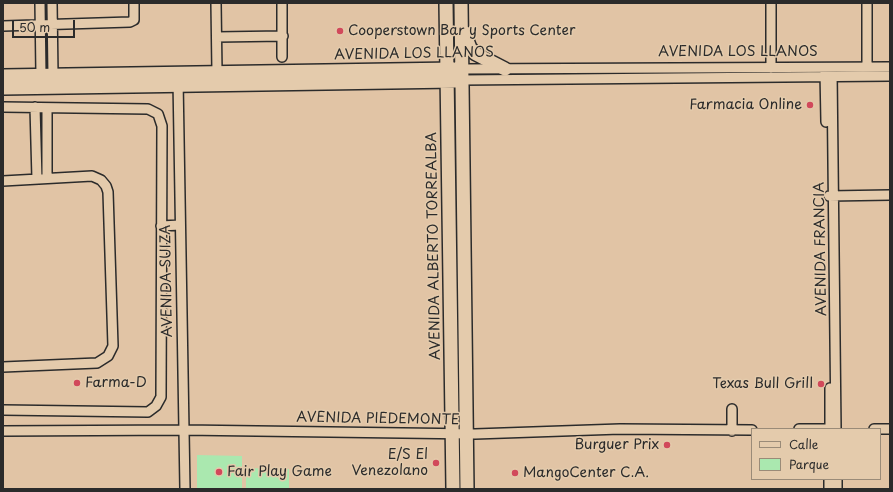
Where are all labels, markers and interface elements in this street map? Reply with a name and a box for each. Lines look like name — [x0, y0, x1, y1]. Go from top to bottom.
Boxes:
scale bar — [14, 12, 77, 38]
text: 50 m — [19, 18, 50, 36]
place label: Cooperstown Bar y Sports Center — [348, 23, 575, 39]
marker: Cooperstown Bar y Sports Center — [335, 26, 345, 36]
street label: AVENIDA LOS LLANOS — [334, 44, 494, 64]
street label: AVENIDA LOS LLANOS — [658, 44, 818, 60]
place label: Farmacia Online — [689, 97, 802, 113]
marker: Farmacia Online — [805, 100, 815, 110]
street label: AVENIDA ALBERTO TORREALBA — [424, 132, 444, 360]
street label: AVENIDA FRANCIA — [811, 182, 831, 316]
street label: AVENIDA SUIZA — [158, 224, 176, 338]
place label: Farma-D — [85, 375, 147, 391]
place label: Texas Bull Grill — [712, 376, 813, 392]
marker: Farma-D — [72, 378, 82, 388]
marker: Texas Bull Grill — [816, 379, 826, 389]
street label: AVENIDA PIEDEMONTE — [296, 409, 460, 429]
legend — [751, 428, 881, 480]
text: Calle — [789, 435, 818, 453]
place label: Burguer Prix — [575, 437, 659, 453]
marker: Burguer Prix — [662, 440, 672, 450]
place label: E/S El Venezolano — [351, 447, 428, 480]
text: Parque — [789, 455, 829, 473]
marker: E/S El Venezolano — [431, 458, 441, 468]
place label: Fair Play Game — [227, 464, 332, 480]
place label: MangoCenter C.A. — [523, 465, 649, 481]
marker: Fair Play Game — [214, 467, 224, 477]
marker: MangoCenter C.A. — [510, 468, 520, 478]

